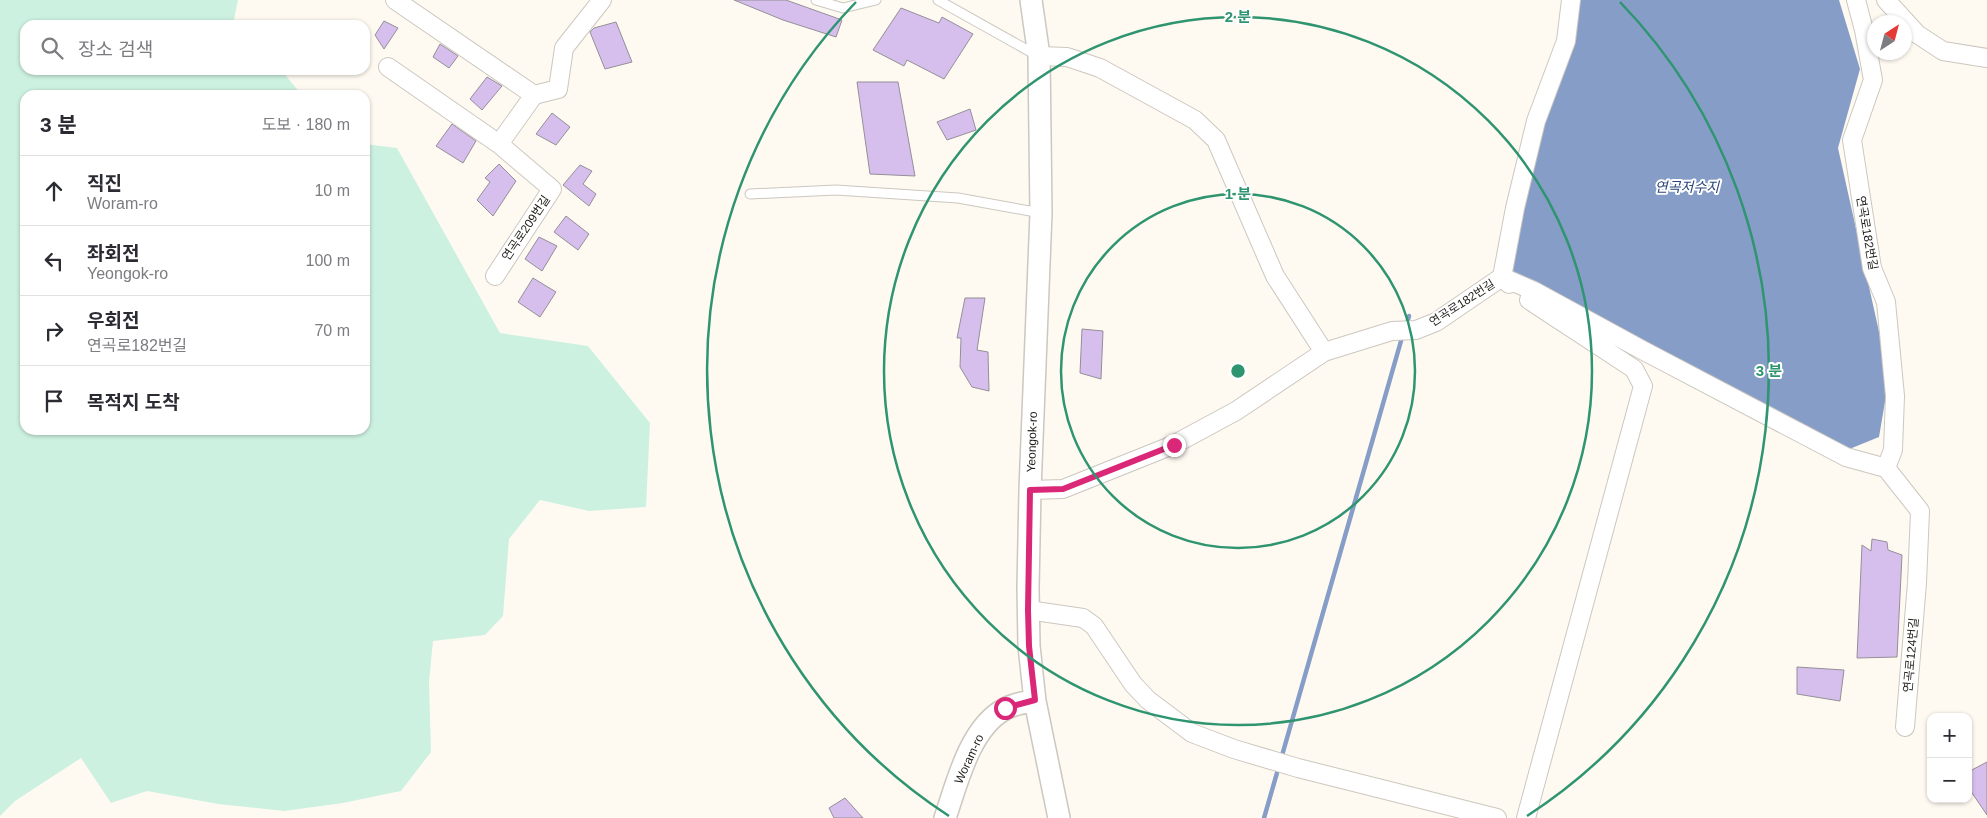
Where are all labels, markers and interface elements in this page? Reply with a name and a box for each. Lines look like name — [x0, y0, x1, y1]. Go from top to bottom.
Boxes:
text: 2 분 — [1225, 8, 1251, 25]
north arrow — [1867, 15, 1912, 60]
search box — [20, 20, 370, 75]
icon: search — [38, 34, 66, 62]
text: 장소 검색 — [78, 39, 153, 60]
text: 3 분 — [40, 113, 77, 136]
text: 도보 · 180 m — [262, 116, 350, 133]
text: 직진 — [87, 173, 122, 194]
icon: ahead — [40, 177, 68, 205]
water label: 연곡저수지 — [1655, 179, 1720, 195]
text: 10 m — [314, 182, 350, 199]
text: 1 분 — [1225, 185, 1251, 202]
street label: 연곡로209번길 — [499, 193, 553, 263]
text: Woram-ro — [87, 195, 158, 212]
street label: 연곡로182번길 — [1854, 195, 1880, 271]
text: 좌회전 — [87, 243, 139, 264]
icon: left — [40, 247, 68, 275]
text: 100 m — [306, 252, 350, 269]
text: Yeongok-ro — [87, 265, 168, 282]
street label: 연곡로182번길 — [1427, 277, 1497, 329]
text: 우회전 — [87, 310, 139, 331]
icon: right — [40, 317, 68, 345]
text: 70 m — [314, 322, 350, 339]
text: 연곡로182번길 — [87, 337, 187, 354]
centre of rings — [1229, 362, 1247, 380]
text: 3 분 — [1756, 362, 1782, 379]
icon: arrive — [40, 387, 68, 415]
text: 목적지 도착 — [87, 392, 180, 413]
street label: Yeongok-ro — [1024, 411, 1040, 473]
route end — [1163, 434, 1186, 457]
street label: 연곡로124번길 — [1901, 617, 1921, 693]
route start — [994, 697, 1017, 720]
map controls — [1927, 713, 1972, 803]
button: + — [1927, 713, 1972, 758]
street label: Woram-ro — [951, 732, 987, 786]
button: − — [1927, 758, 1972, 803]

